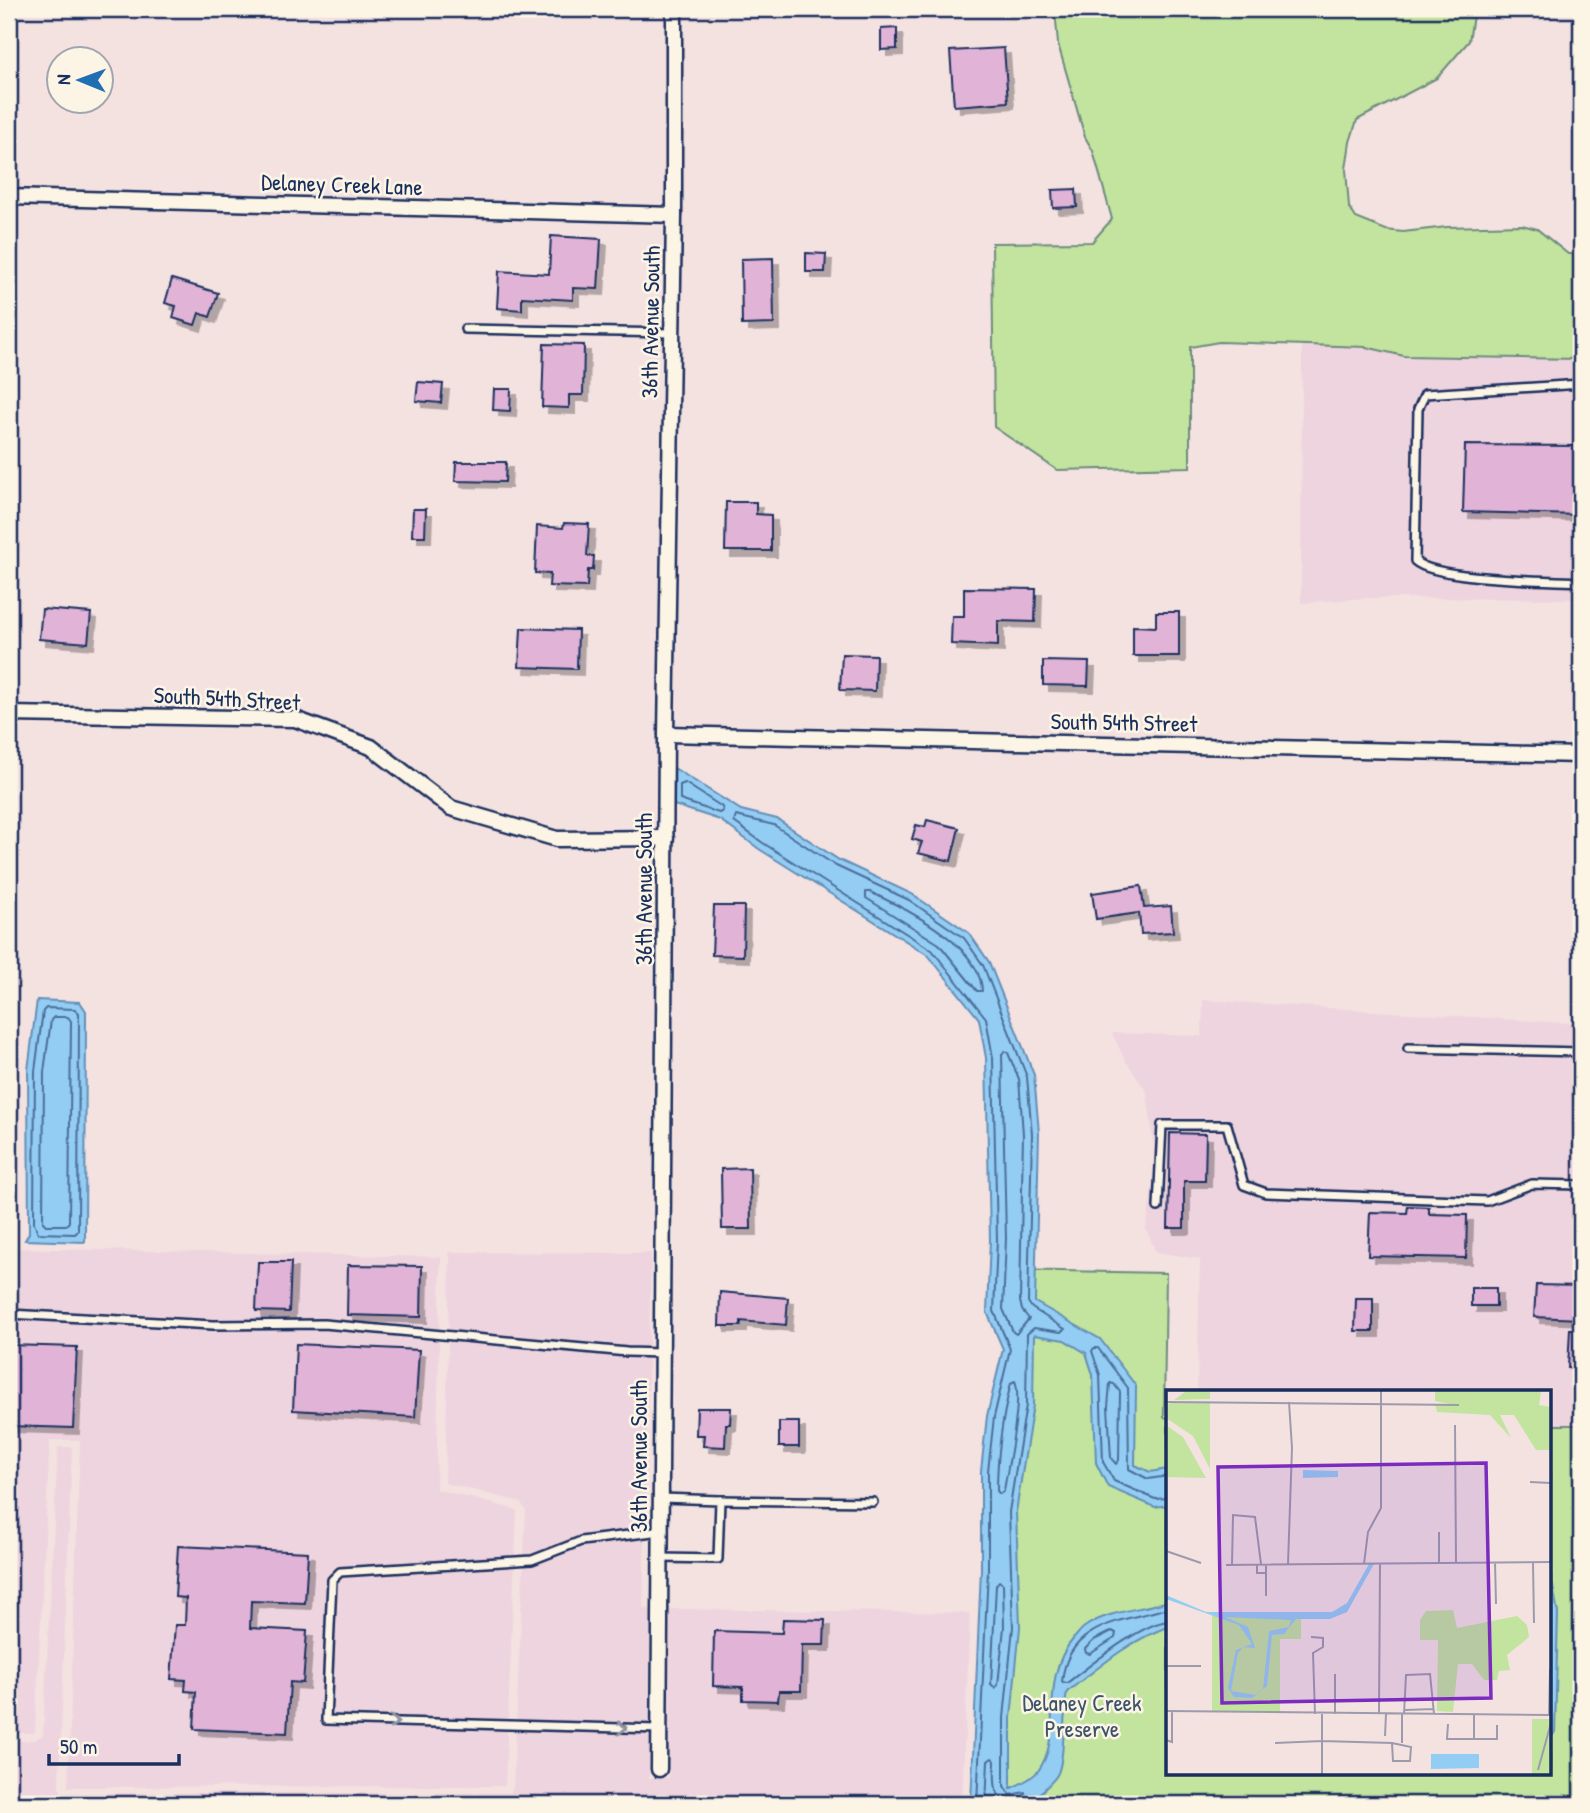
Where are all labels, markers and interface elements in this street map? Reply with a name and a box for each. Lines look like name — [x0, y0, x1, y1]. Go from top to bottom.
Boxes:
north arrow — [46, 46, 116, 116]
text: N — [50, 74, 76, 85]
street label: Delaney Creek Lane — [261, 166, 423, 202]
street label: 36th Avenue South — [633, 245, 667, 399]
street label: South 54th Street — [153, 679, 302, 717]
street label: South 54th Street — [1050, 705, 1199, 739]
street label: 36th Avenue South — [628, 812, 659, 965]
street label: 36th Avenue South — [623, 1379, 654, 1532]
inset map — [1166, 1390, 1552, 1774]
park label: Delaney Creek Preserve — [1022, 1687, 1142, 1744]
one-way arrow — [389, 1714, 400, 1729]
one-way arrow — [617, 1721, 628, 1736]
scale bar — [49, 1722, 178, 1766]
text: 50 m — [60, 1732, 97, 1761]

